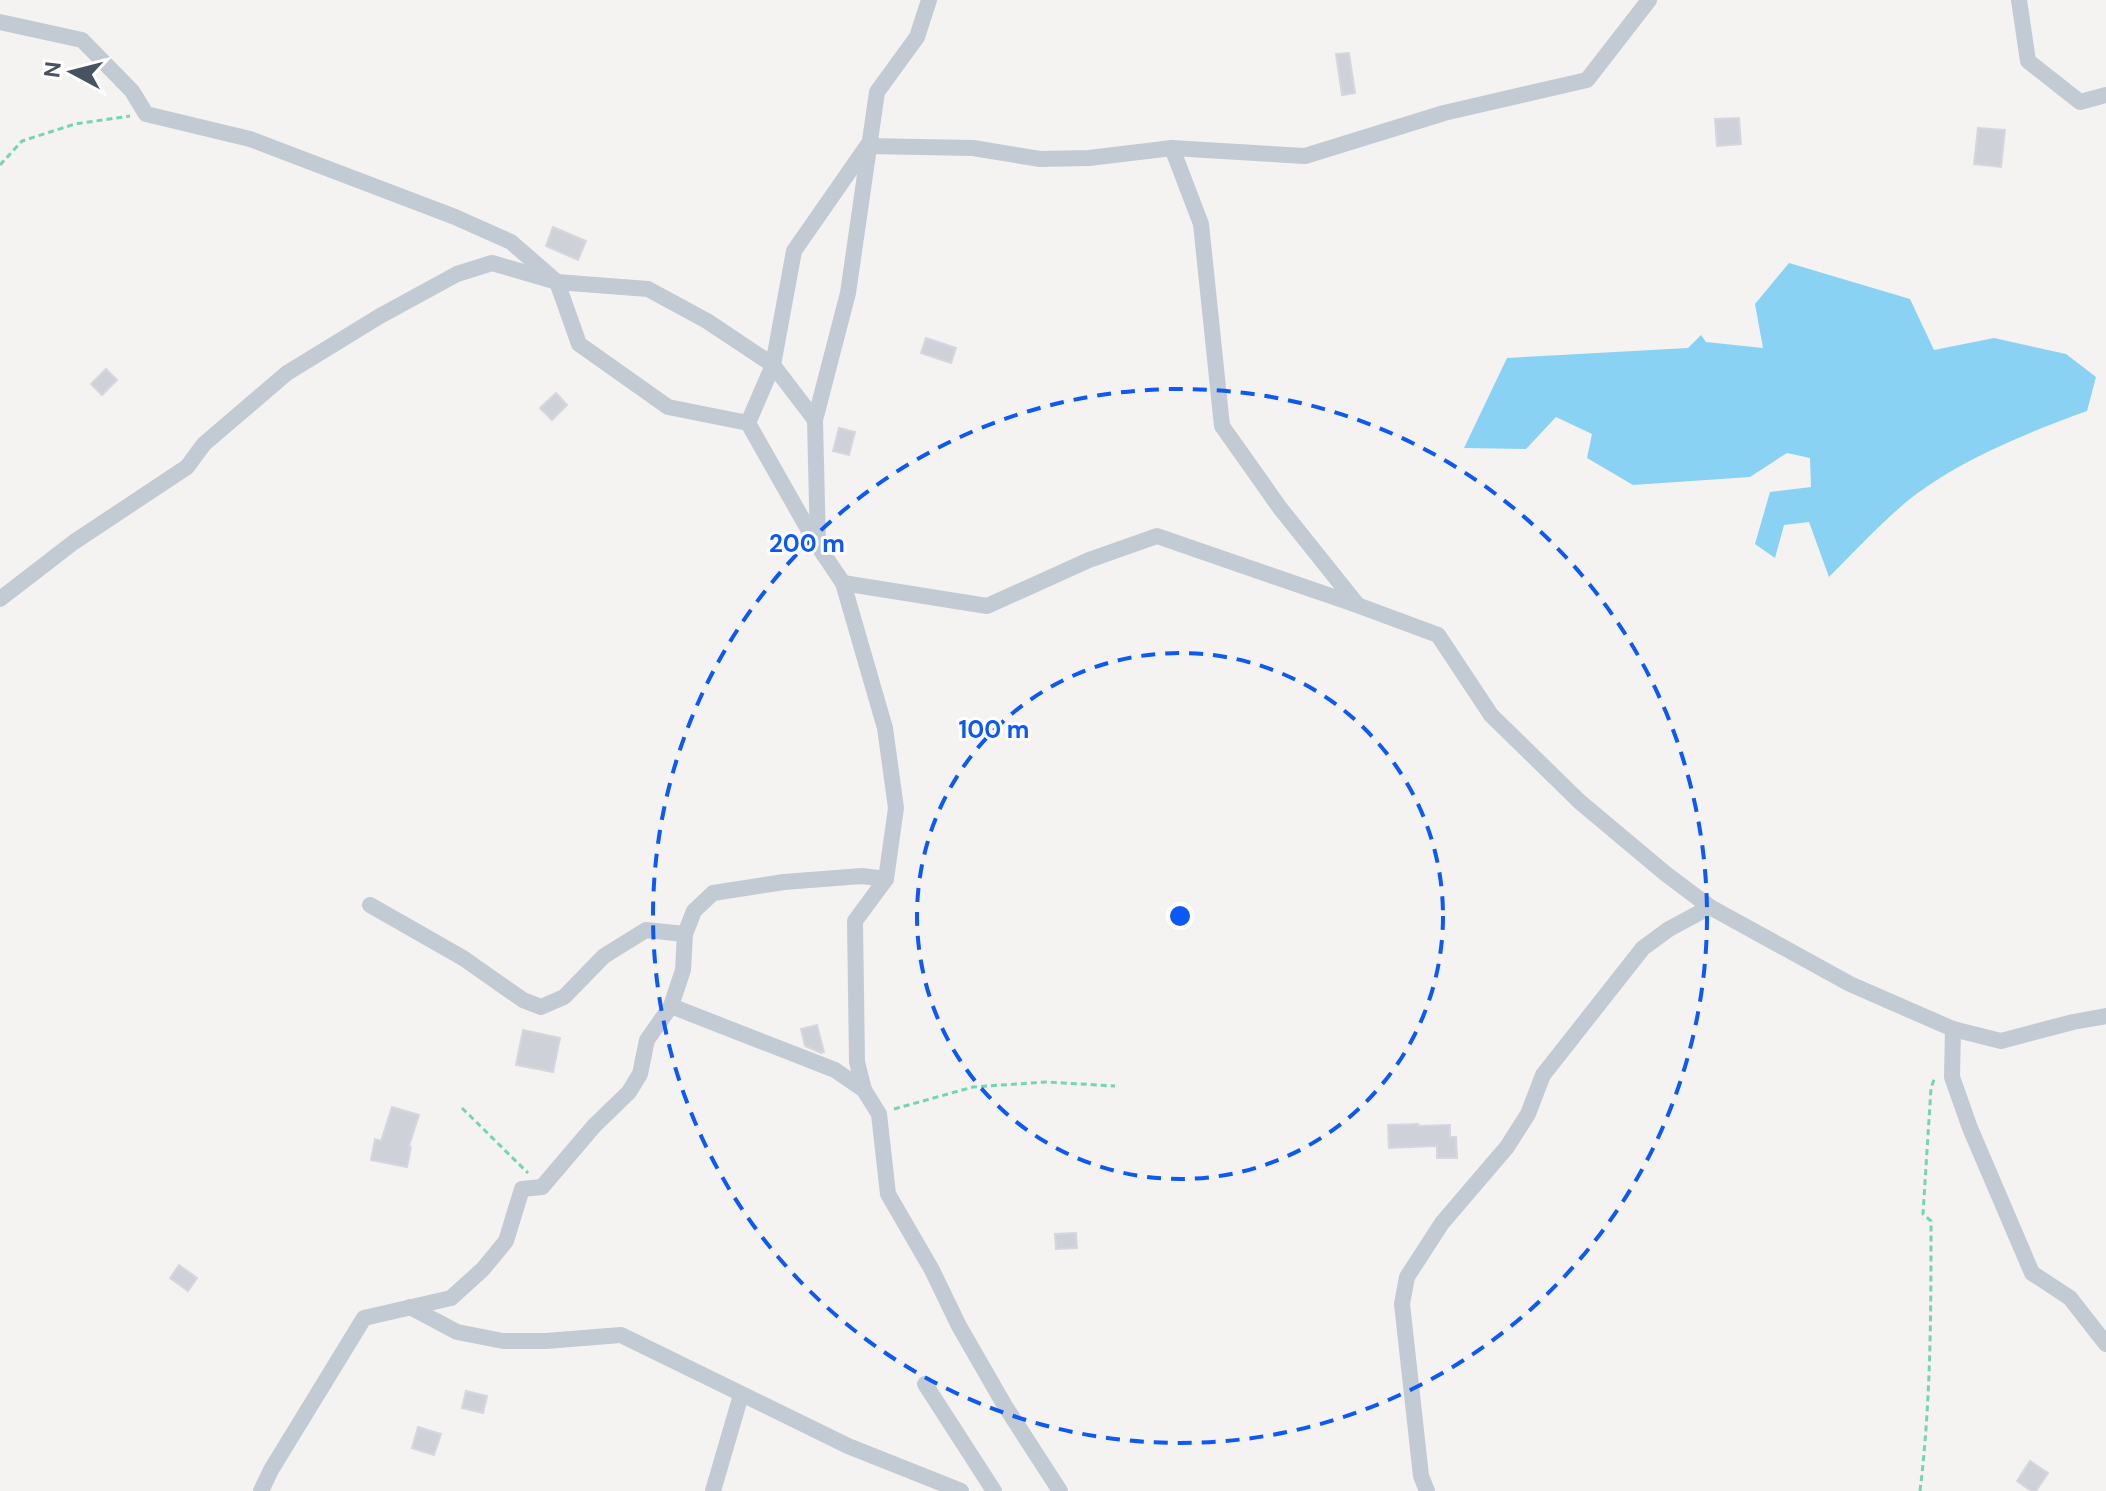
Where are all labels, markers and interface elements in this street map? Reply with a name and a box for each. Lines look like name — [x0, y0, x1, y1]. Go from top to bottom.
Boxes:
north arrow — [32, 32, 112, 112]
text: N — [37, 60, 68, 79]
text: 200 m — [769, 528, 845, 559]
text: 100 m — [959, 714, 1029, 745]
centre of rings — [1166, 902, 1194, 930]

